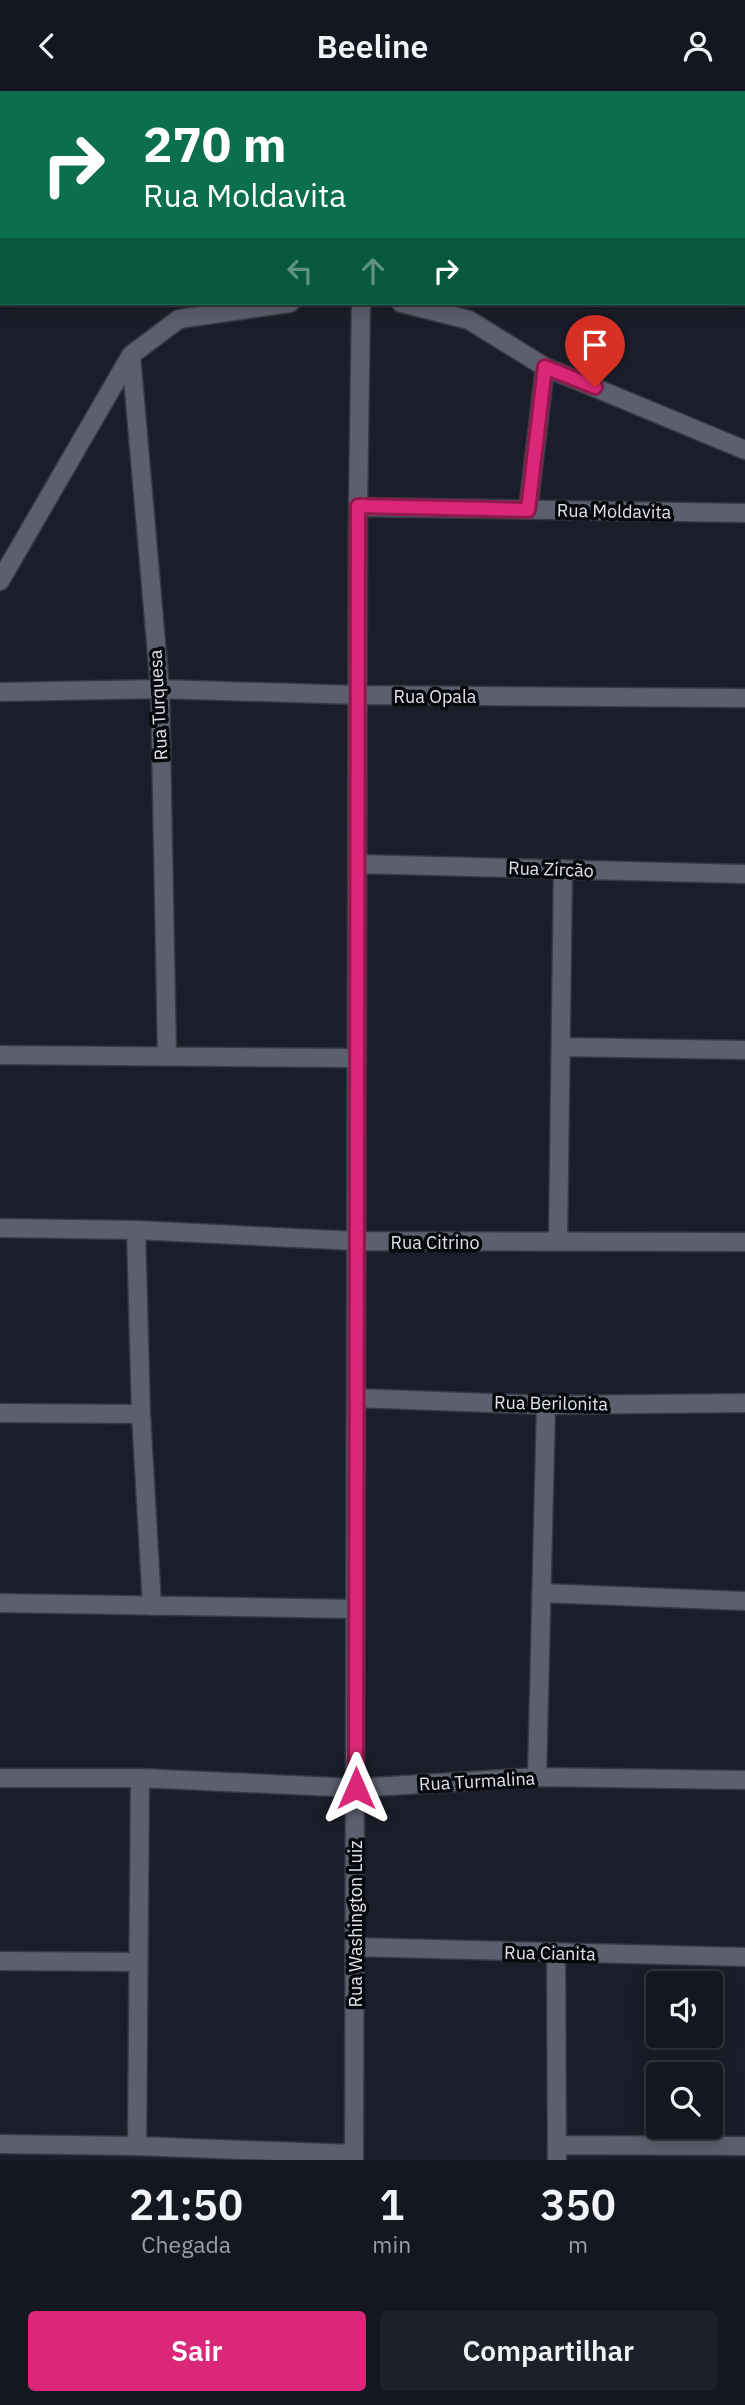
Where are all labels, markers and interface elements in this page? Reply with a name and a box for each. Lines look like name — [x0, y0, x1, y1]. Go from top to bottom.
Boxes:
text: Beeline — [317, 25, 428, 67]
icon: back — [28, 27, 66, 65]
icon: person — [679, 27, 717, 65]
text: 270 m — [143, 112, 287, 175]
icon: right — [28, 119, 119, 210]
text: Rua Moldavita — [143, 174, 346, 216]
icon: left — [281, 252, 319, 290]
icon: ahead — [354, 252, 392, 290]
icon: right — [427, 252, 465, 290]
pin — [565, 315, 625, 387]
icon: arrive — [576, 326, 614, 364]
street label: Rua Moldavita — [557, 499, 672, 524]
street label: Rua Turquesa — [144, 649, 172, 761]
street label: Rua Opala — [394, 685, 477, 708]
street label: Rua Zircão — [508, 856, 594, 882]
street label: Rua Citrino — [390, 1231, 480, 1254]
street label: Rua Berilonita — [494, 1391, 609, 1415]
position arrow — [319, 1751, 393, 1825]
street label: Rua Turmalina — [418, 1766, 536, 1796]
street label: Rua Washington Luiz — [344, 1840, 367, 2008]
street label: Rua Cianita — [504, 1941, 596, 1965]
map controls — [646, 1971, 723, 2139]
button: sound — [646, 1971, 723, 2048]
button: search — [646, 2062, 723, 2139]
text: 21:50 — [129, 2177, 243, 2232]
text: 1 — [379, 2177, 404, 2232]
text: 350 — [540, 2177, 616, 2232]
text: Chegada — [141, 2229, 231, 2259]
text: min — [372, 2229, 411, 2259]
text: m — [568, 2229, 588, 2259]
button: Sair — [28, 2311, 366, 2391]
button: Compartilhar — [380, 2311, 717, 2391]

